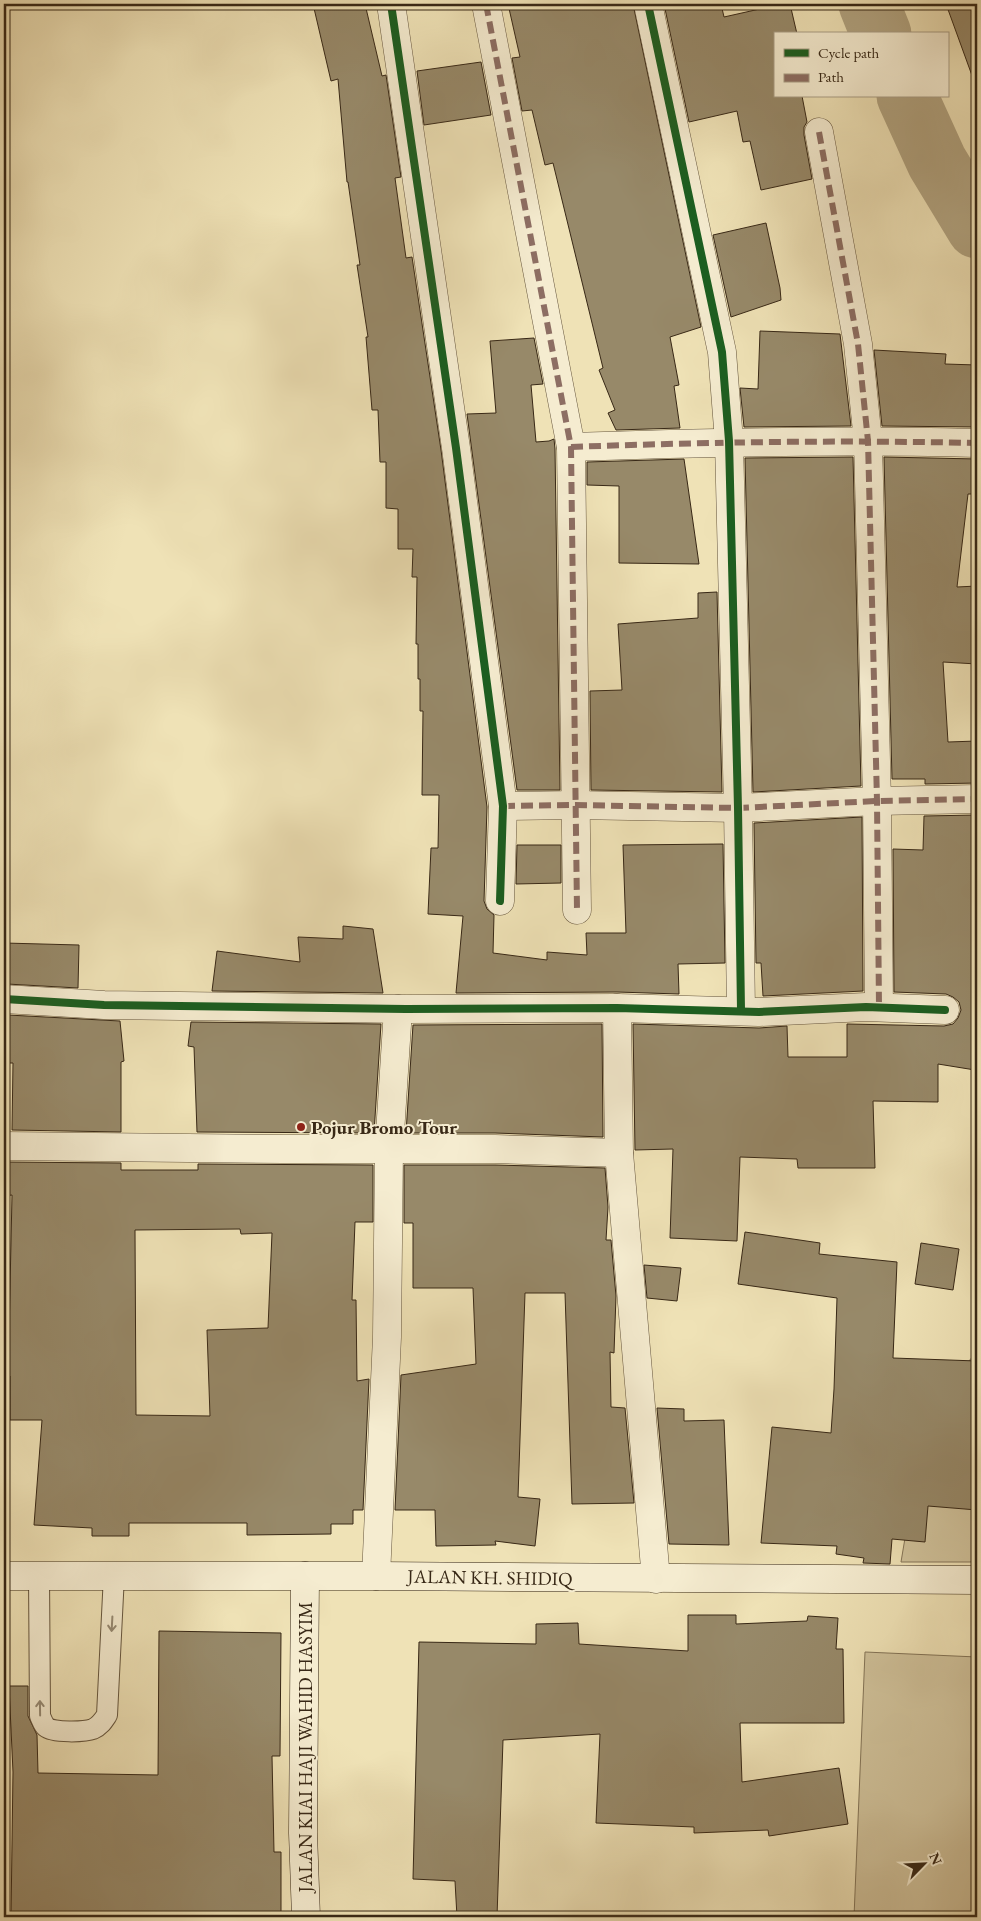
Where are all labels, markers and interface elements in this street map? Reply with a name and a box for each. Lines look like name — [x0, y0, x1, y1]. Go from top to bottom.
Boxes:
legend — [774, 32, 948, 98]
text: Cycle path — [818, 43, 880, 62]
text: Path — [818, 67, 844, 86]
place label: Pojur Bromo Tour — [311, 1115, 457, 1140]
marker: Pojur Bromo Tour — [295, 1121, 307, 1133]
street label: JALAN KH. SHIDIQ — [405, 1564, 575, 1591]
street label: JALAN KIAI HAJI WAHID HASYIM — [293, 1602, 318, 1894]
one-way arrow — [107, 1616, 116, 1632]
one-way arrow — [35, 1701, 45, 1717]
north arrow — [898, 1838, 948, 1888]
text: N — [925, 1850, 947, 1868]

